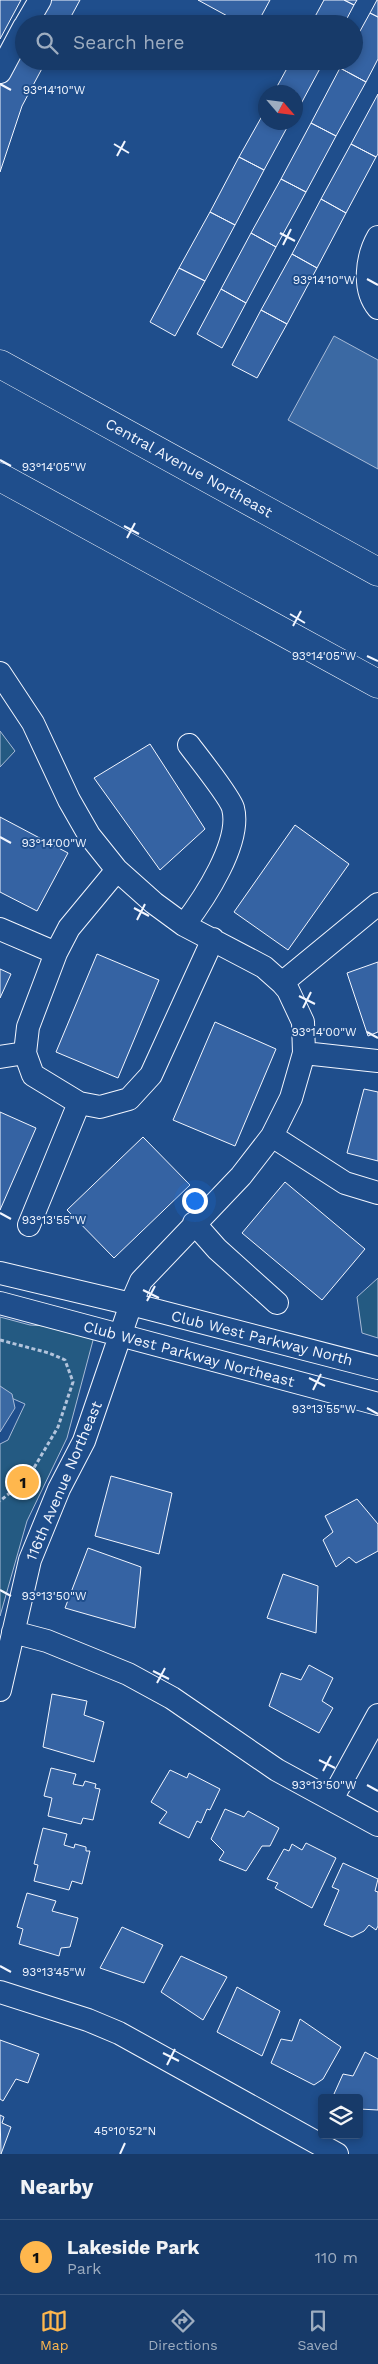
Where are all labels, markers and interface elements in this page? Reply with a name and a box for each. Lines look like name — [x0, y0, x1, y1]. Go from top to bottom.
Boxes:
search box — [15, 15, 363, 70]
icon: search — [33, 29, 61, 57]
text: Search here — [73, 31, 184, 54]
text: 93°14'10"W — [23, 83, 86, 97]
north arrow — [258, 85, 303, 130]
text: 93°14'10"W — [293, 273, 356, 287]
street label: Central Avenue Northeast — [102, 415, 276, 522]
text: 93°14'05"W — [22, 460, 87, 474]
text: 93°14'05"W — [292, 649, 357, 663]
text: 93°14'00"W — [21, 836, 87, 850]
text: 93°14'00"W — [291, 1025, 357, 1039]
your location — [182, 1188, 208, 1214]
text: 93°13'55"W — [22, 1213, 87, 1227]
street label: Club West Parkway North — [169, 1307, 355, 1369]
street label: Club West Parkway Northeast — [81, 1317, 297, 1391]
street label: 116th Avenue Northeast — [22, 1398, 106, 1564]
text: 93°13'55"W — [292, 1402, 357, 1416]
pin: 1 — [7, 1463, 39, 1501]
text: 93°13'50"W — [22, 1589, 87, 1603]
text: 93°13'50"W — [292, 1778, 357, 1792]
text: 93°13'45"W — [22, 1965, 86, 1979]
map controls — [318, 2094, 363, 2139]
button: layers — [318, 2094, 363, 2139]
text: 45°10'52"N — [94, 2124, 156, 2138]
text: Nearby — [20, 2174, 93, 2199]
text: Lakeside Park — [67, 2236, 199, 2259]
text: 1 — [33, 2248, 39, 2267]
text: 110 m — [315, 2248, 358, 2267]
text: Park — [67, 2259, 101, 2278]
tab: Map — [40, 2307, 69, 2353]
tab: Directions — [148, 2307, 218, 2353]
tab: Saved — [297, 2307, 338, 2353]

